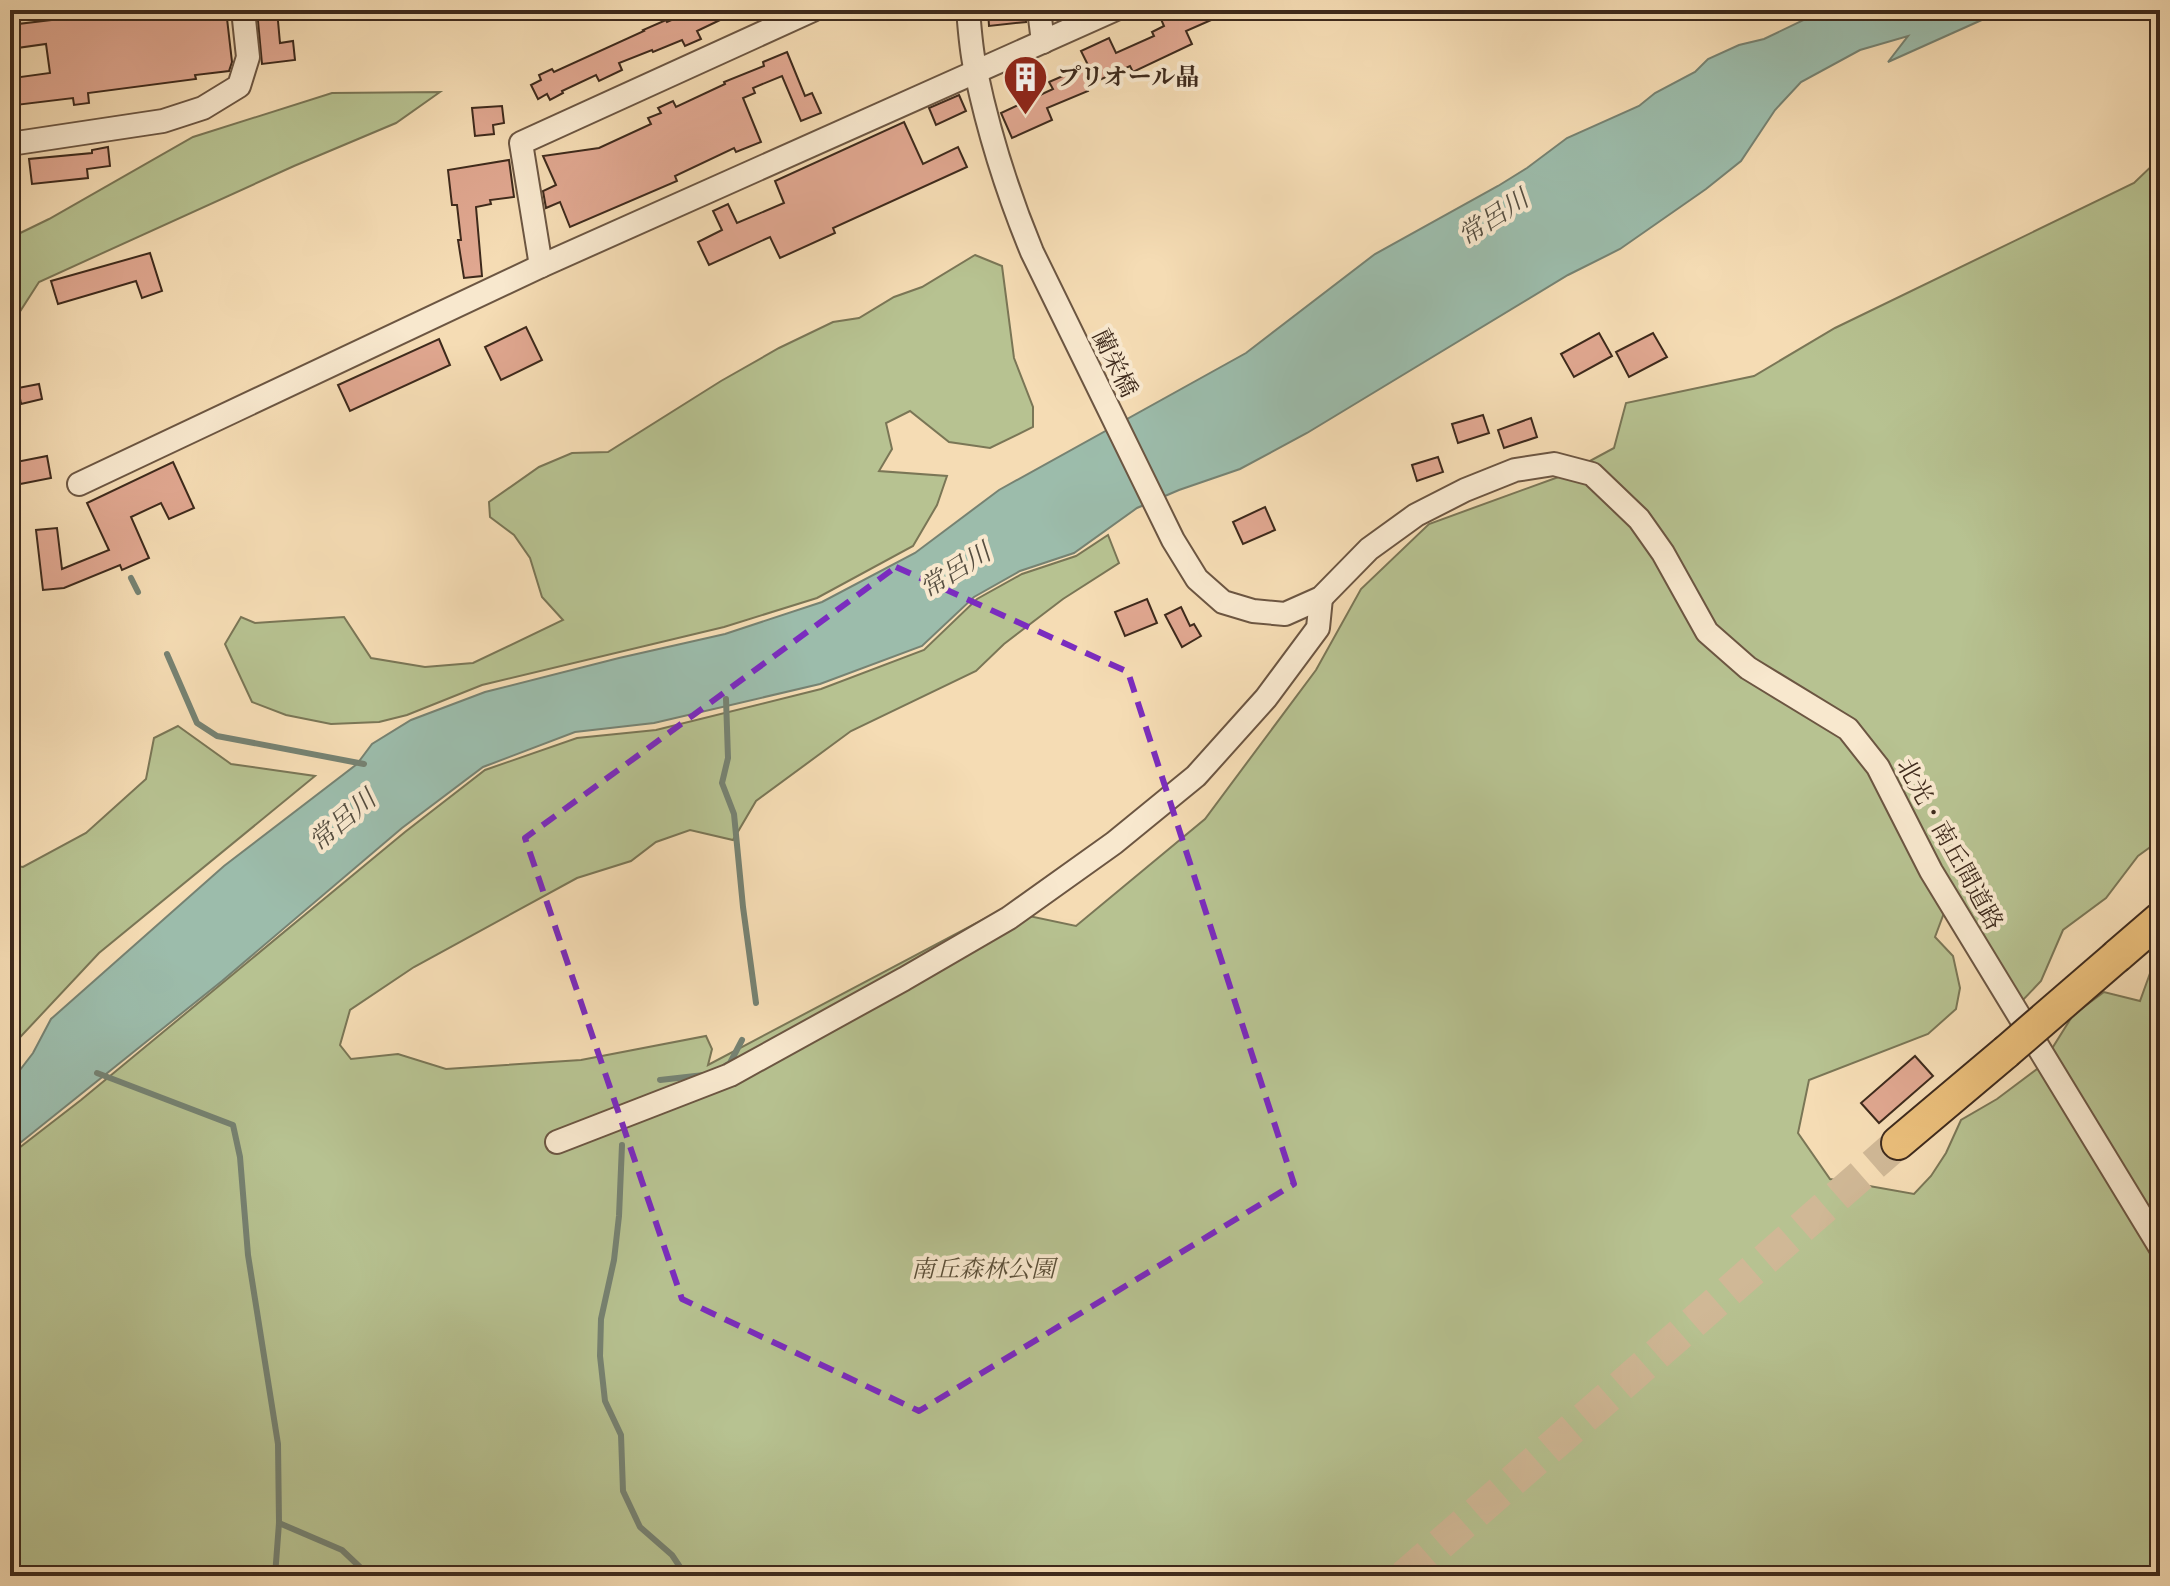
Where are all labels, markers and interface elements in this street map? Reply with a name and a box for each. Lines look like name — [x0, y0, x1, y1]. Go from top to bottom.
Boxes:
building icon: プリオール晶 — [1002, 53, 1050, 116]
place label: プリオール晶 — [1057, 63, 1199, 94]
water label: 常呂川 — [1452, 182, 1538, 253]
street label: 蘭栄橋 — [1084, 325, 1143, 403]
water label: 常呂川 — [914, 535, 1000, 606]
street label: 北光・南丘間道路 — [1889, 753, 2009, 936]
water label: 常呂川 — [302, 782, 386, 859]
park label: 南丘森林公園 — [911, 1255, 1059, 1286]

